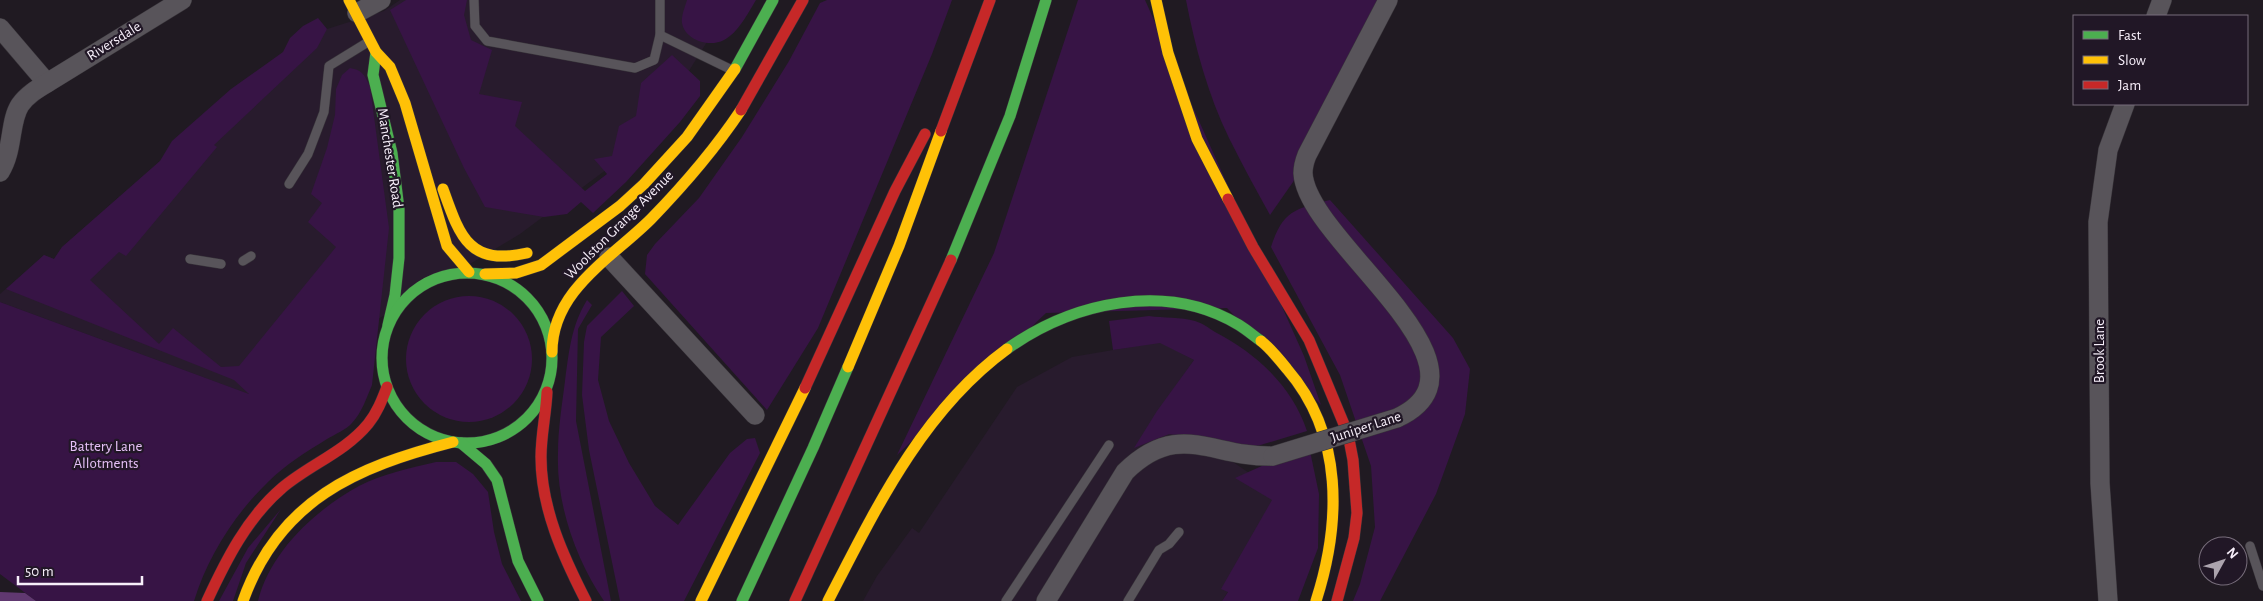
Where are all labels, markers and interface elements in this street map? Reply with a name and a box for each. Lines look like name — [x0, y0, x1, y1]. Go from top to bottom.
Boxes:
legend — [2073, 15, 2248, 105]
street label: Riversdale — [84, 19, 144, 63]
text: Fast — [2118, 28, 2142, 43]
text: Slow — [2118, 53, 2146, 68]
text: Jam — [2118, 78, 2141, 93]
street label: Manchester Road — [375, 107, 405, 209]
street label: Woolston Grange Avenue — [562, 168, 676, 282]
street label: Brook Lane — [2092, 319, 2107, 383]
street label: Juniper Lane — [1329, 409, 1403, 445]
park label: Battery Lane Allotments — [70, 439, 143, 471]
north arrow — [2198, 536, 2248, 586]
text: N — [2224, 545, 2241, 562]
scale bar — [18, 554, 141, 586]
text: 50 m — [25, 564, 54, 579]

